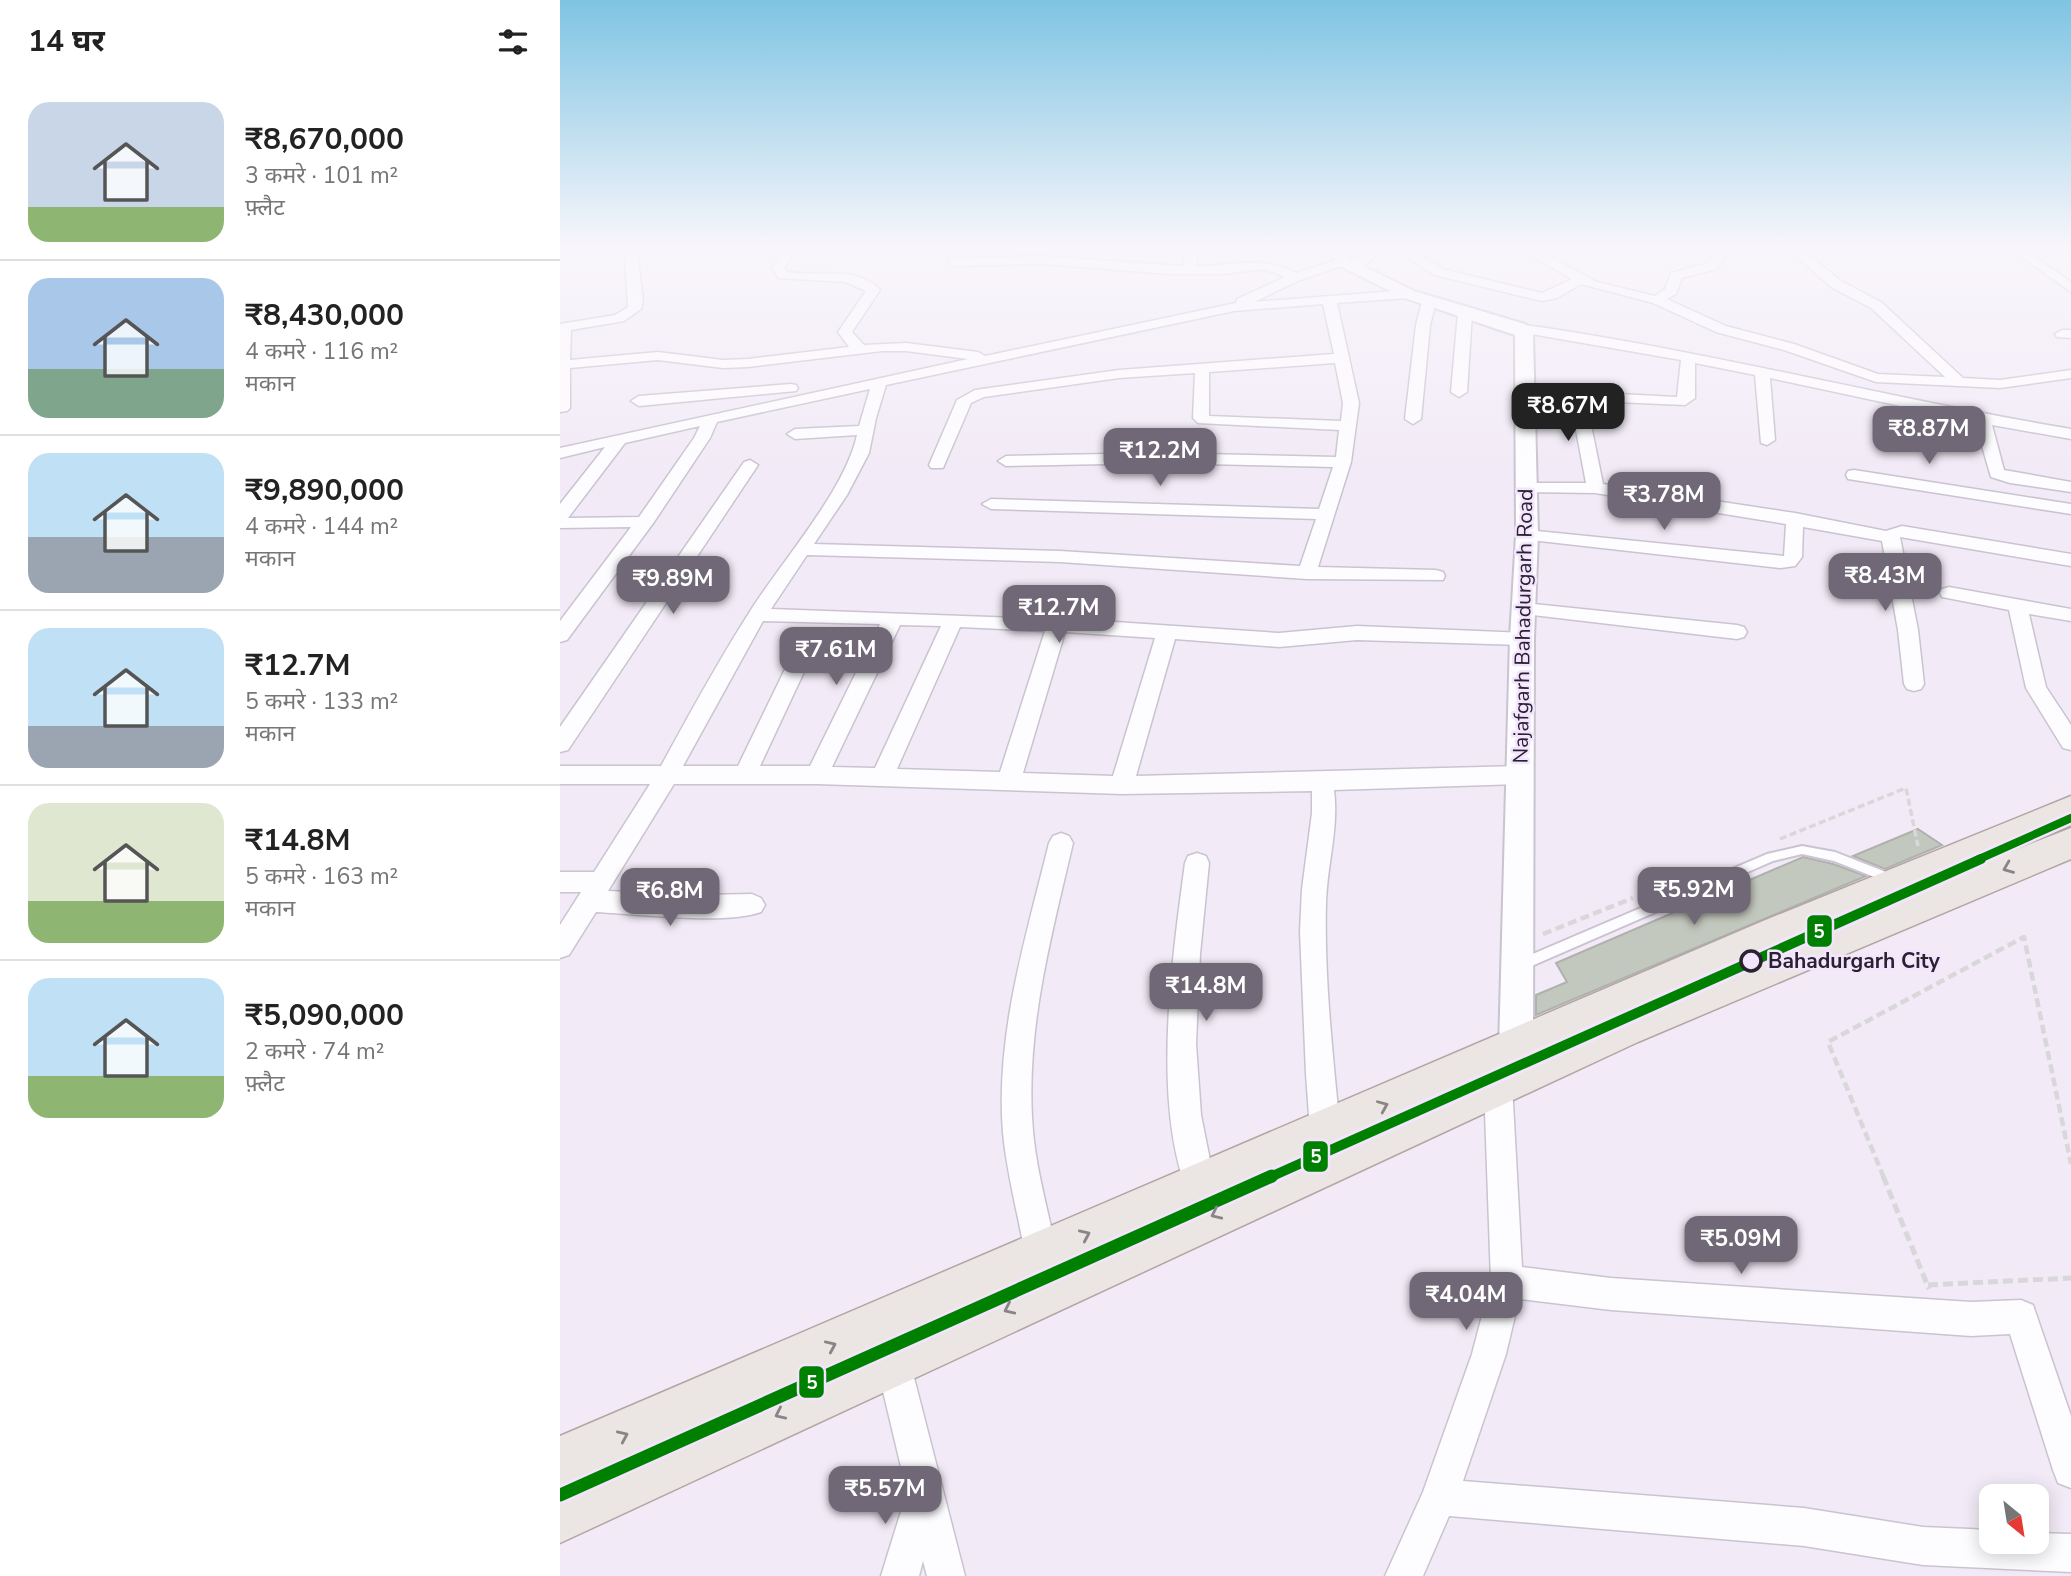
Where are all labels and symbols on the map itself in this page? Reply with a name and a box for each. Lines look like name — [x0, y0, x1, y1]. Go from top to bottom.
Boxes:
pin: ₹8.67M — [1511, 384, 1625, 443]
pin: ₹8.87M — [1872, 406, 1986, 466]
pin: ₹12.2M — [1103, 428, 1217, 488]
pin: ₹3.78M — [1607, 472, 1721, 532]
street label: Najafgarh Bahadurgarh Road — [1507, 488, 1539, 764]
pin: ₹8.43M — [1828, 554, 1942, 613]
pin: ₹9.89M — [616, 556, 730, 616]
pin: ₹12.7M — [1002, 586, 1116, 645]
pin: ₹7.61M — [779, 628, 893, 687]
one-way arrow — [2002, 860, 2014, 874]
pin: ₹5.92M — [1637, 867, 1751, 927]
pin: ₹6.8M — [621, 869, 719, 928]
line badge: 5 — [1806, 914, 1833, 948]
text: 5 — [1813, 919, 1825, 945]
place label: Bahadurgarh City — [1768, 947, 1941, 975]
marker: Bahadurgarh City — [1740, 950, 1762, 972]
pin: ₹14.8M — [1149, 964, 1263, 1023]
one-way arrow — [1377, 1100, 1389, 1114]
line badge: 5 — [1302, 1140, 1329, 1173]
text: 5 — [1310, 1144, 1322, 1170]
one-way arrow — [1210, 1206, 1223, 1220]
pin: ₹5.09M — [1684, 1216, 1798, 1276]
one-way arrow — [1077, 1229, 1090, 1243]
pin: ₹4.04M — [1409, 1272, 1523, 1332]
one-way arrow — [1004, 1301, 1016, 1315]
one-way arrow — [824, 1340, 836, 1354]
line badge: 5 — [798, 1365, 825, 1399]
text: 5 — [806, 1370, 818, 1396]
one-way arrow — [775, 1406, 787, 1420]
one-way arrow — [615, 1430, 628, 1444]
pin: ₹5.57M — [828, 1466, 942, 1526]
north arrow — [1979, 1484, 2049, 1554]

